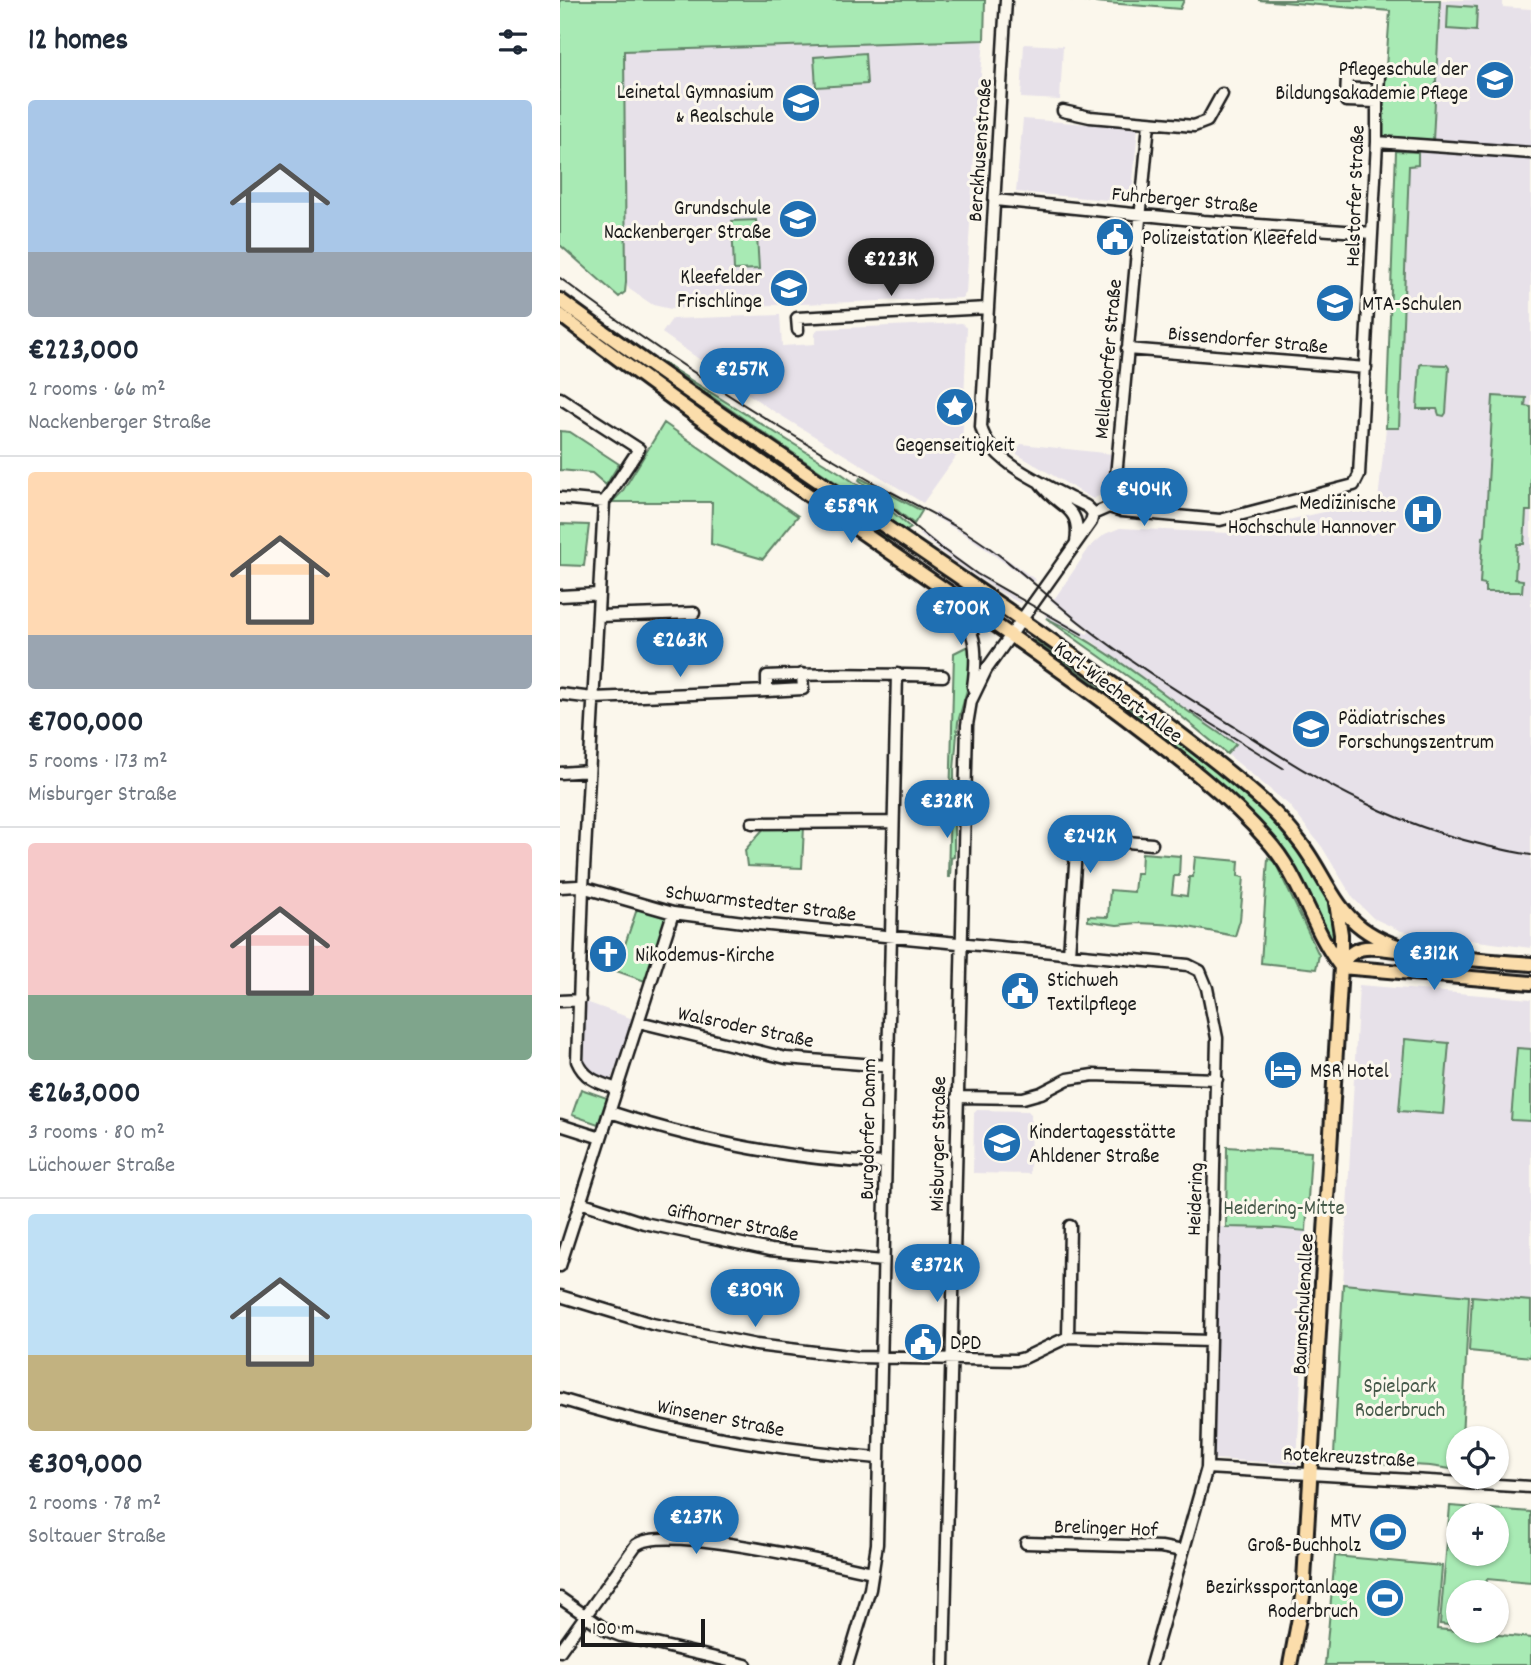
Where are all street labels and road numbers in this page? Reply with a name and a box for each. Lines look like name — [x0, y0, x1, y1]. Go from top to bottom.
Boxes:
street label: Berckhusenstraße — [962, 77, 1002, 223]
street label: Helstorfer Straße — [1340, 125, 1374, 267]
street label: Fuhrberger Straße — [1110, 181, 1259, 223]
street label: Mellendorfer Straße — [1088, 278, 1132, 441]
street label: Bissendorfer Straße — [1166, 320, 1329, 364]
street label: Karl-Wiechert-Allee — [1046, 635, 1188, 752]
street label: Schwarmstedter Straße — [663, 878, 858, 932]
street label: Walsroder Straße — [675, 1000, 816, 1058]
street label: Burgdorfer Damm — [854, 1058, 886, 1200]
street label: Misburger Straße — [924, 1076, 956, 1212]
street label: Heidering — [1181, 1162, 1213, 1236]
street label: Gifhorner Straße — [664, 1196, 801, 1251]
street label: Baumschulenallee — [1286, 1233, 1324, 1376]
street label: Winsener Straße — [654, 1393, 787, 1447]
street label: Rotekreuzstraße — [1282, 1441, 1416, 1477]
street label: Brelinger Hof — [1053, 1513, 1159, 1547]

